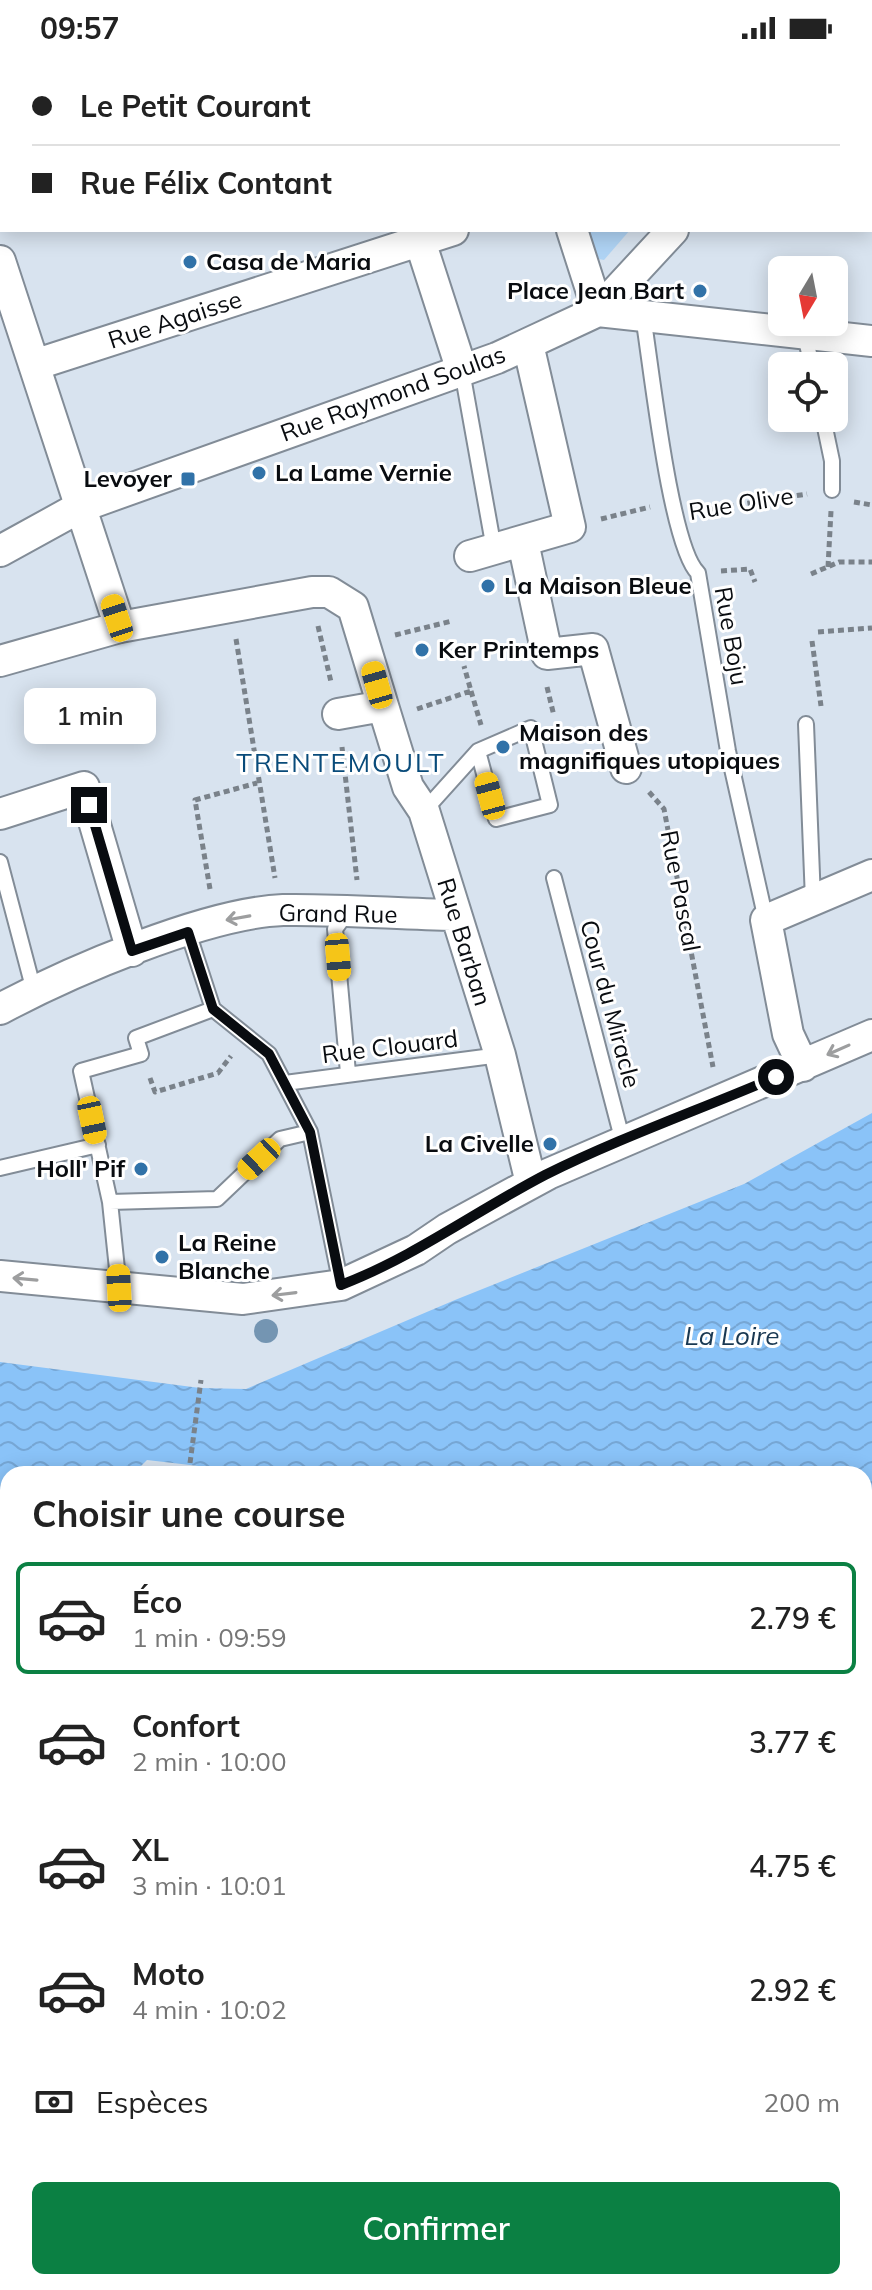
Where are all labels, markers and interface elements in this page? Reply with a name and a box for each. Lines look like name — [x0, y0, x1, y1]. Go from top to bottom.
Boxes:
text: 09:57 — [40, 9, 119, 47]
text: Le Petit Courant — [80, 87, 311, 125]
text: Rue Félix Contant — [80, 164, 332, 202]
place label: Casa de Maria — [206, 246, 371, 276]
marker: Casa de Maria — [181, 253, 199, 271]
north arrow — [768, 256, 848, 336]
map controls — [768, 256, 848, 432]
place label: Place Jean Bart — [507, 275, 684, 305]
marker: Place Jean Bart — [691, 282, 709, 300]
street label: Rue Agaisse — [104, 283, 245, 355]
street label: Rue Raymond Soulas — [276, 338, 509, 448]
button: locate — [768, 352, 848, 432]
place label: La Lame Vernie — [275, 457, 452, 487]
place label: Levoyer — [84, 463, 173, 493]
marker: La Lame Vernie — [250, 464, 268, 482]
marker: Levoyer — [179, 470, 197, 488]
street label: Rue Olive — [686, 480, 795, 526]
place label: La Maison Bleue — [504, 570, 692, 600]
marker: La Maison Bleue — [479, 577, 497, 595]
street label: Rue Boju — [709, 584, 755, 687]
car — [98, 591, 136, 645]
place label: Ker Printemps — [438, 634, 599, 664]
marker: Ker Printemps — [413, 641, 431, 659]
car — [359, 659, 395, 711]
callout: 1 min — [23, 689, 155, 745]
text: 1 min — [56, 699, 124, 732]
place label: Maison des magnifiques utopiques — [519, 717, 780, 775]
marker: Maison des magnifiques utopiques — [494, 738, 512, 756]
district label: TRENTEMOULT — [236, 746, 446, 779]
car — [472, 770, 508, 822]
route end — [71, 787, 107, 823]
street label: Rue Pascal — [655, 828, 707, 954]
street label: Rue Barban — [431, 874, 499, 1009]
street label: Grand Rue — [278, 897, 398, 929]
one-way arrow — [225, 911, 251, 926]
street label: Cour du Miracle — [574, 917, 648, 1091]
car — [324, 932, 352, 982]
street label: Rue Clouard — [320, 1023, 460, 1069]
one-way arrow — [826, 1044, 851, 1059]
route start — [758, 1059, 794, 1095]
car — [75, 1094, 109, 1146]
place label: La Civelle — [425, 1128, 534, 1158]
car — [233, 1134, 285, 1184]
marker: La Civelle — [541, 1135, 559, 1153]
place label: Holl' Pif — [36, 1153, 126, 1183]
marker: Holl' Pif — [132, 1160, 150, 1178]
place label: La Reine Blanche — [178, 1227, 276, 1285]
marker: La Reine Blanche — [153, 1248, 171, 1266]
car — [106, 1263, 132, 1313]
one-way arrow — [12, 1271, 39, 1286]
one-way arrow — [271, 1287, 298, 1302]
water label: La Loire — [684, 1319, 780, 1352]
text: Choisir une course — [32, 1491, 346, 1536]
icon: car — [36, 1582, 108, 1654]
text: Éco — [132, 1583, 182, 1621]
text: 2.79 € — [749, 1599, 836, 1637]
text: 1 min · 09:59 — [132, 1621, 287, 1654]
icon: car — [36, 1706, 108, 1778]
text: Confort — [132, 1707, 240, 1745]
text: 3.77 € — [749, 1723, 836, 1761]
text: 2 min · 10:00 — [132, 1745, 287, 1778]
icon: car — [36, 1830, 108, 1902]
text: XL — [132, 1831, 169, 1869]
text: 4.75 € — [749, 1847, 836, 1885]
text: 3 min · 10:01 — [132, 1869, 287, 1902]
icon: car — [36, 1954, 108, 2026]
text: Moto — [132, 1955, 205, 1993]
text: 2.92 € — [749, 1971, 836, 2009]
text: 4 min · 10:02 — [132, 1993, 287, 2026]
icon: cash — [32, 2080, 76, 2124]
text: Espèces — [96, 2083, 208, 2121]
text: 200 m — [764, 2086, 840, 2119]
button: Confirmer — [32, 2182, 840, 2274]

